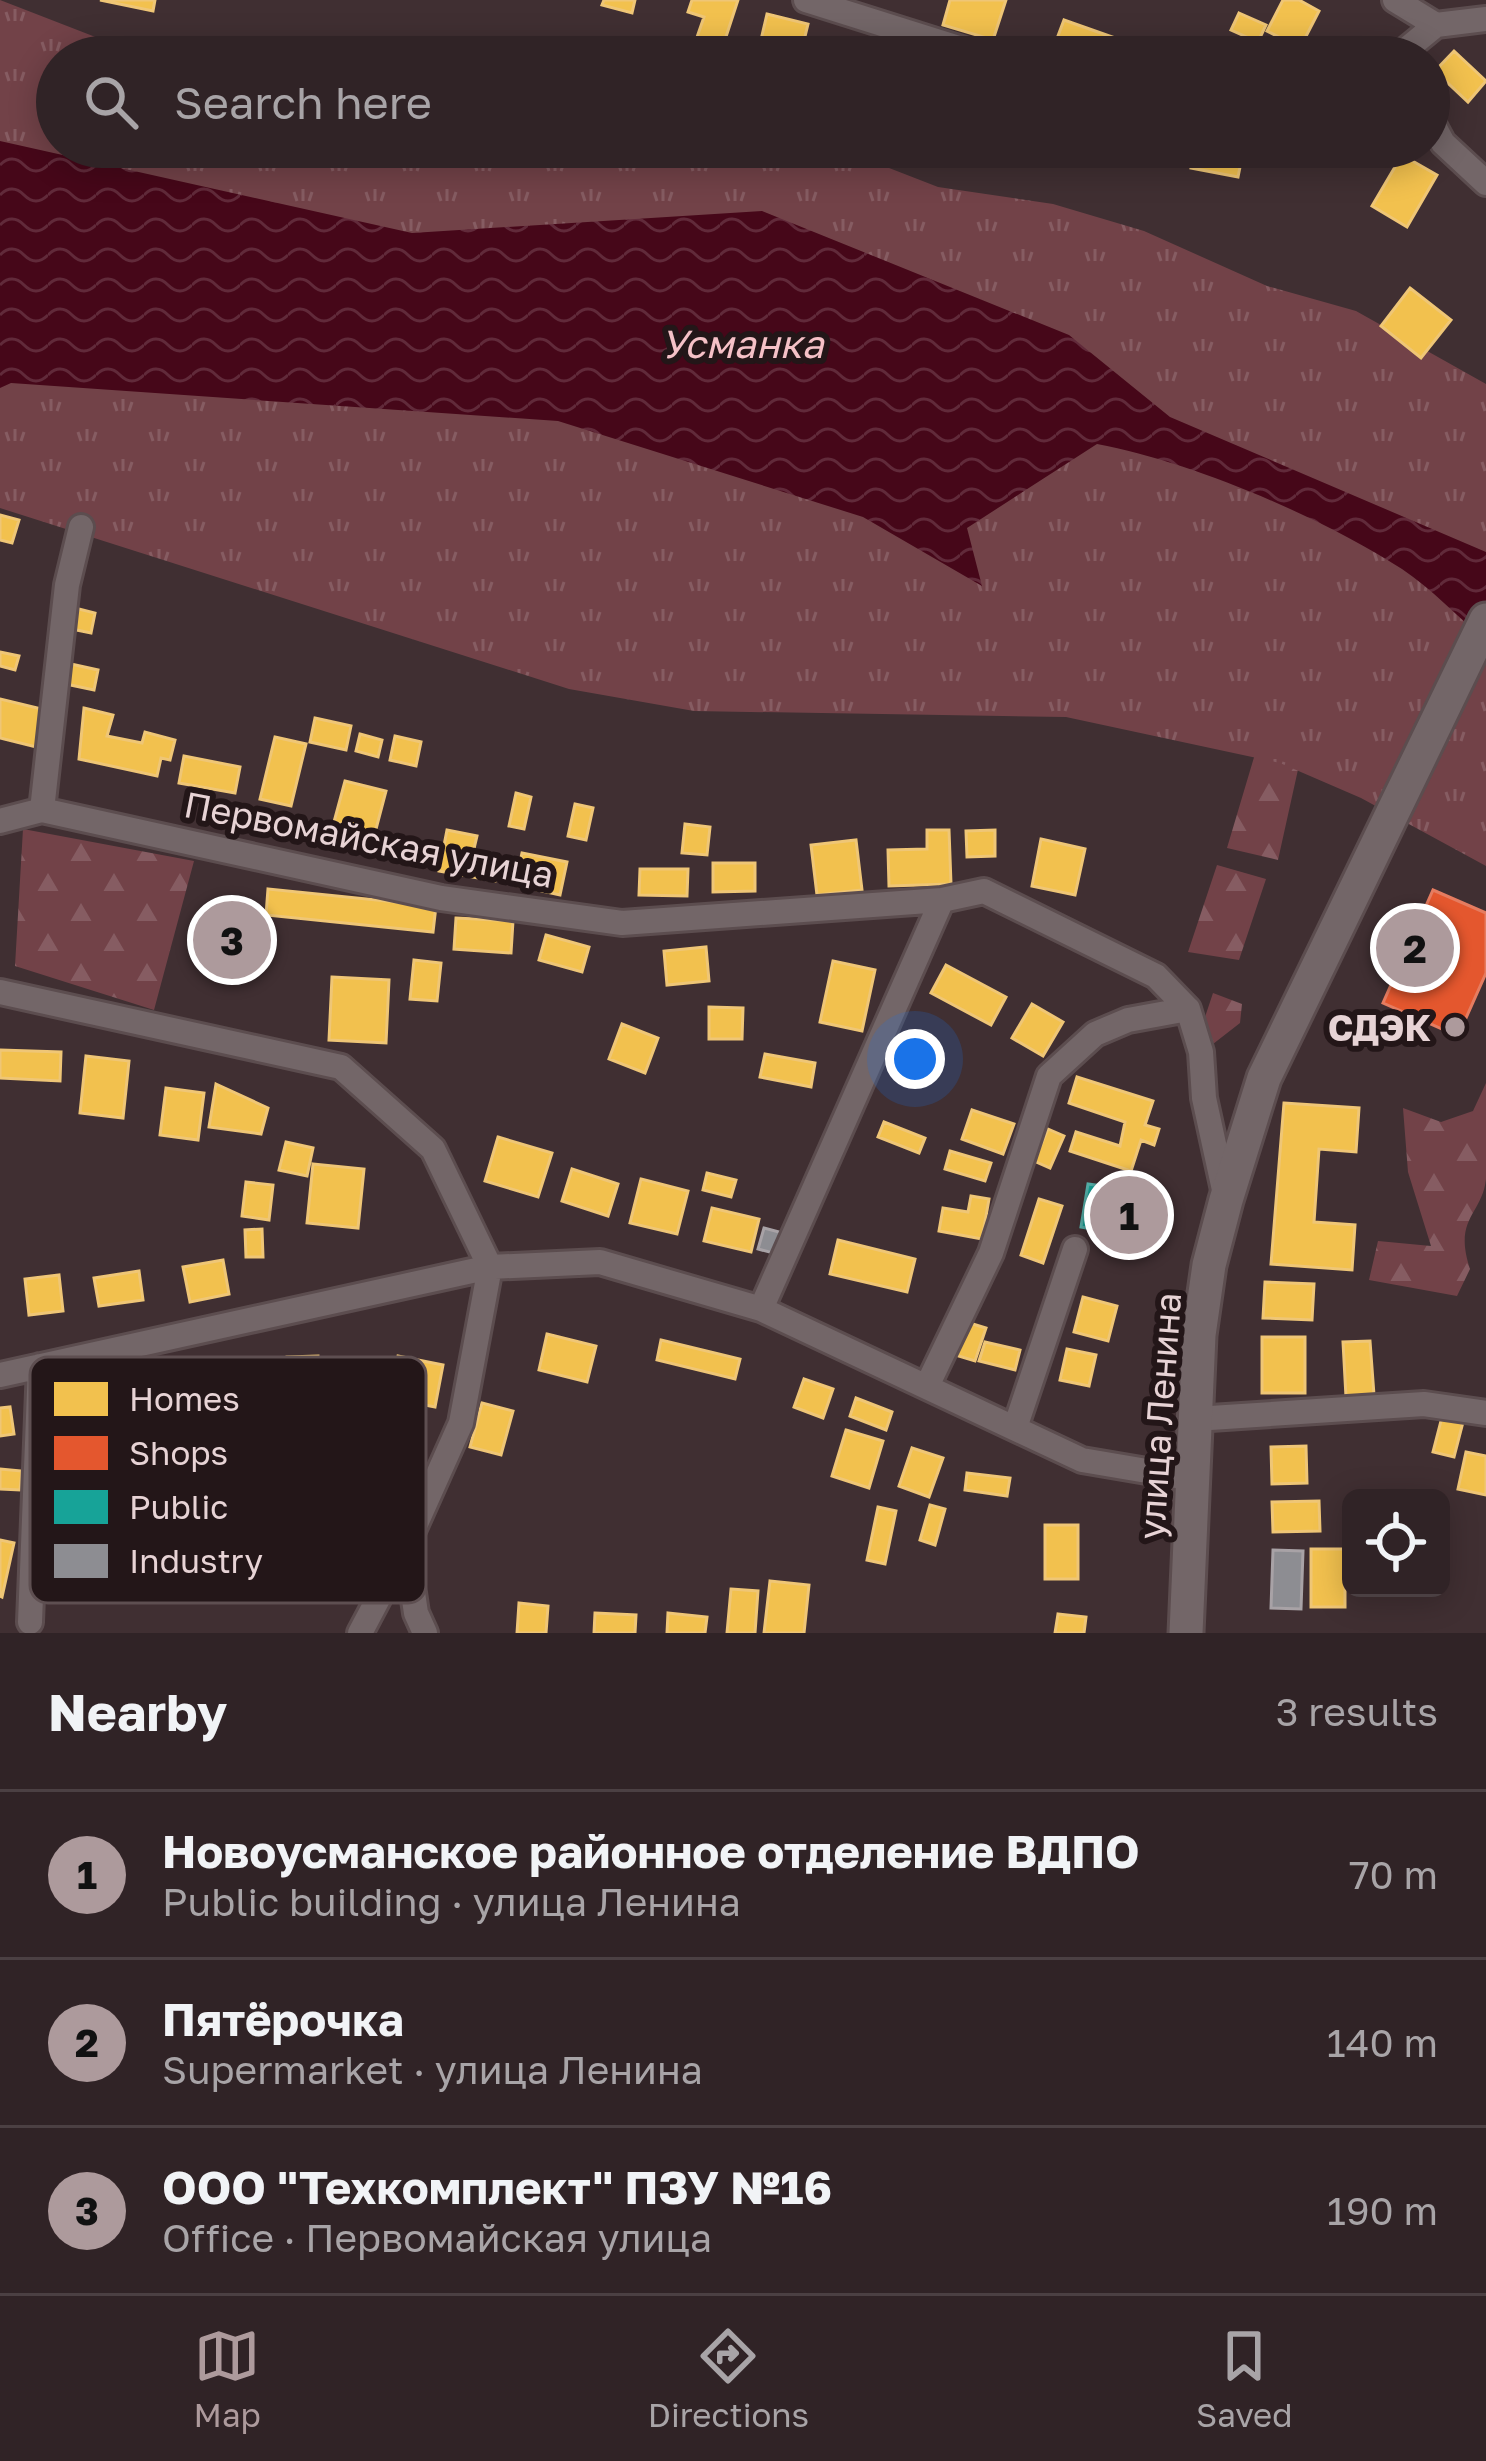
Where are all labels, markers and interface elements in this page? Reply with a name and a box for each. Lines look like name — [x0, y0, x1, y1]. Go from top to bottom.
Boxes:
search box — [36, 36, 1450, 168]
icon: search — [78, 69, 144, 135]
text: Search here — [174, 75, 432, 129]
water label: Усманка — [660, 320, 825, 367]
street label: Первомайская улица — [181, 782, 557, 896]
pin: 3 — [193, 895, 271, 985]
pin: 2 — [1376, 903, 1454, 993]
place label: СДЭК — [1328, 1006, 1431, 1049]
marker: СДЭК — [1442, 1014, 1468, 1040]
your location — [885, 1029, 945, 1089]
pin: 1 — [1090, 1170, 1168, 1260]
street label: улица Ленина — [1129, 1291, 1189, 1541]
legend — [30, 1357, 426, 1603]
text: Homes — [129, 1379, 240, 1418]
text: Shops — [129, 1433, 228, 1472]
text: Public — [129, 1487, 228, 1526]
map controls — [1342, 1489, 1450, 1597]
button: locate — [1342, 1489, 1450, 1597]
text: Industry — [129, 1541, 263, 1580]
text: Nearby — [48, 1681, 227, 1742]
text: 3 results — [1276, 1688, 1438, 1735]
text: Новоусманское районное отделение ВДПО — [162, 1824, 1140, 1878]
text: 1 — [77, 1851, 97, 1898]
text: 70 m — [1349, 1851, 1438, 1898]
text: Public building · улица Ленина — [162, 1878, 741, 1925]
text: Пятёрочка — [162, 1992, 404, 2046]
text: 2 — [75, 2019, 99, 2066]
text: 140 m — [1327, 2019, 1438, 2066]
text: Supermarket · улица Ленина — [162, 2046, 703, 2093]
text: ООО "Техкомплект" ПЗУ №16 — [162, 2160, 832, 2214]
text: 3 — [75, 2187, 99, 2234]
text: 190 m — [1327, 2187, 1438, 2234]
text: Office · Первомайская улица — [162, 2214, 712, 2261]
tab: Map — [194, 2323, 261, 2434]
tab: Directions — [648, 2323, 809, 2434]
tab: Saved — [1196, 2323, 1292, 2434]

